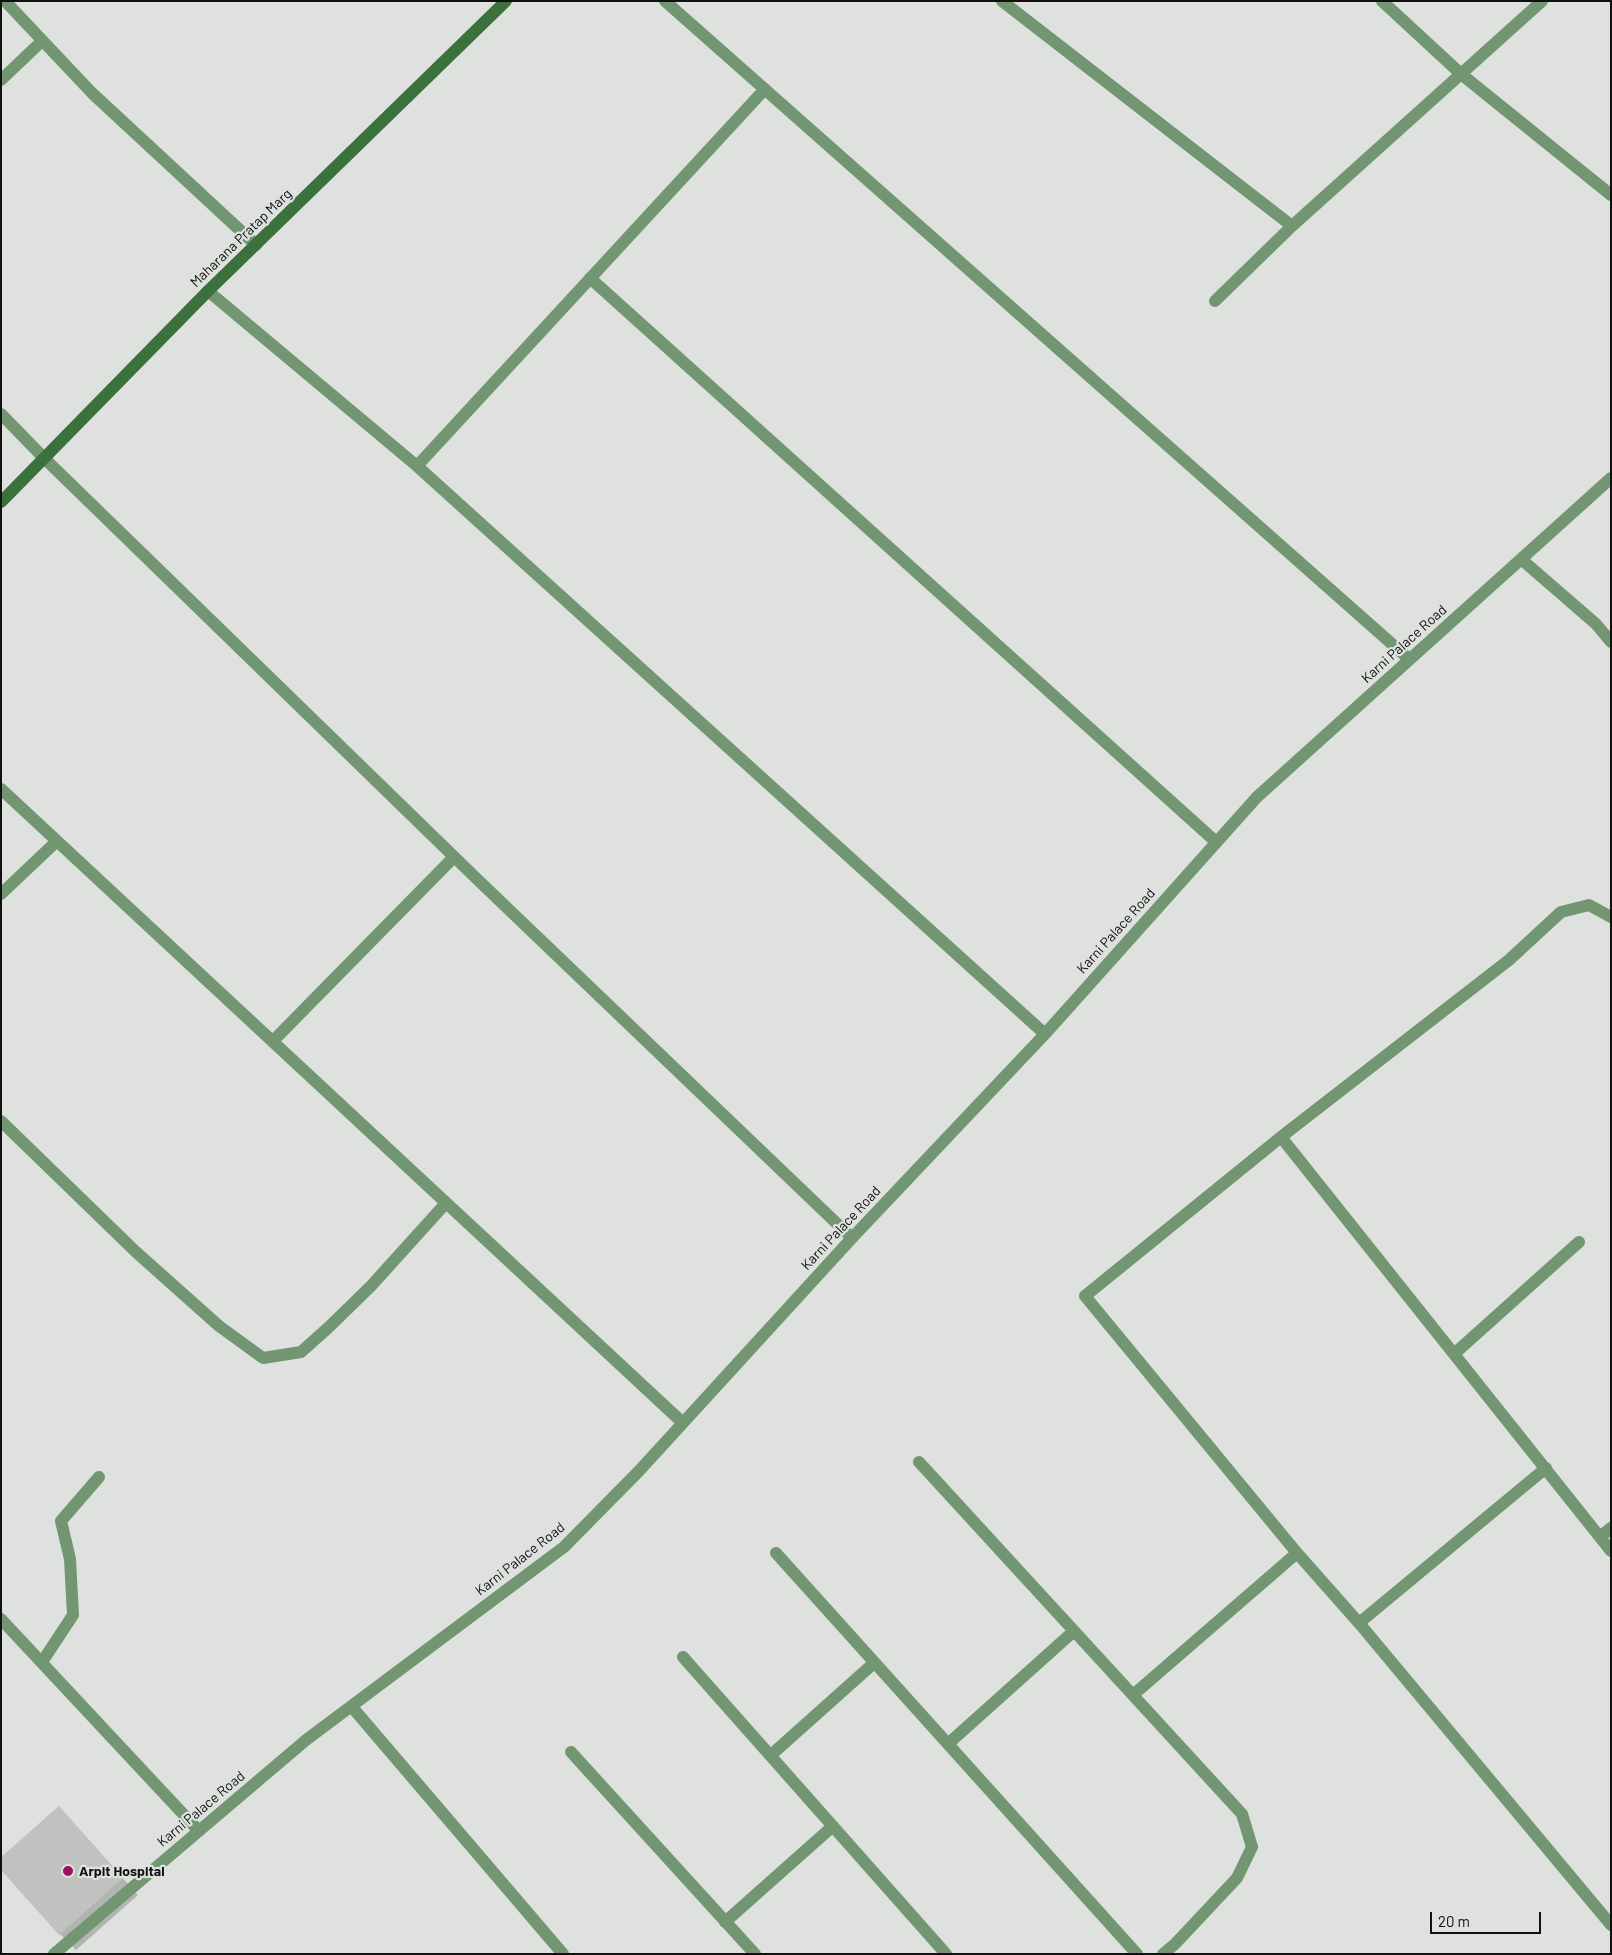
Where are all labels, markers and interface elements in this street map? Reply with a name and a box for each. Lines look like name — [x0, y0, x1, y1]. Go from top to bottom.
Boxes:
street label: Maharana Pratap Marg — [187, 185, 295, 291]
street label: Karni Palace Road — [1358, 601, 1450, 687]
street label: Karni Palace Road — [1073, 885, 1159, 977]
street label: Karni Palace Road — [798, 1182, 884, 1274]
street label: Karni Palace Road — [472, 1519, 568, 1599]
street label: Karni Palace Road — [154, 1768, 248, 1850]
place label: Arpit Hospital — [79, 1863, 165, 1879]
marker: Arpit Hospital — [61, 1864, 75, 1878]
scale bar — [1432, 1902, 1543, 1934]
text: 20 m — [1438, 1912, 1470, 1930]

